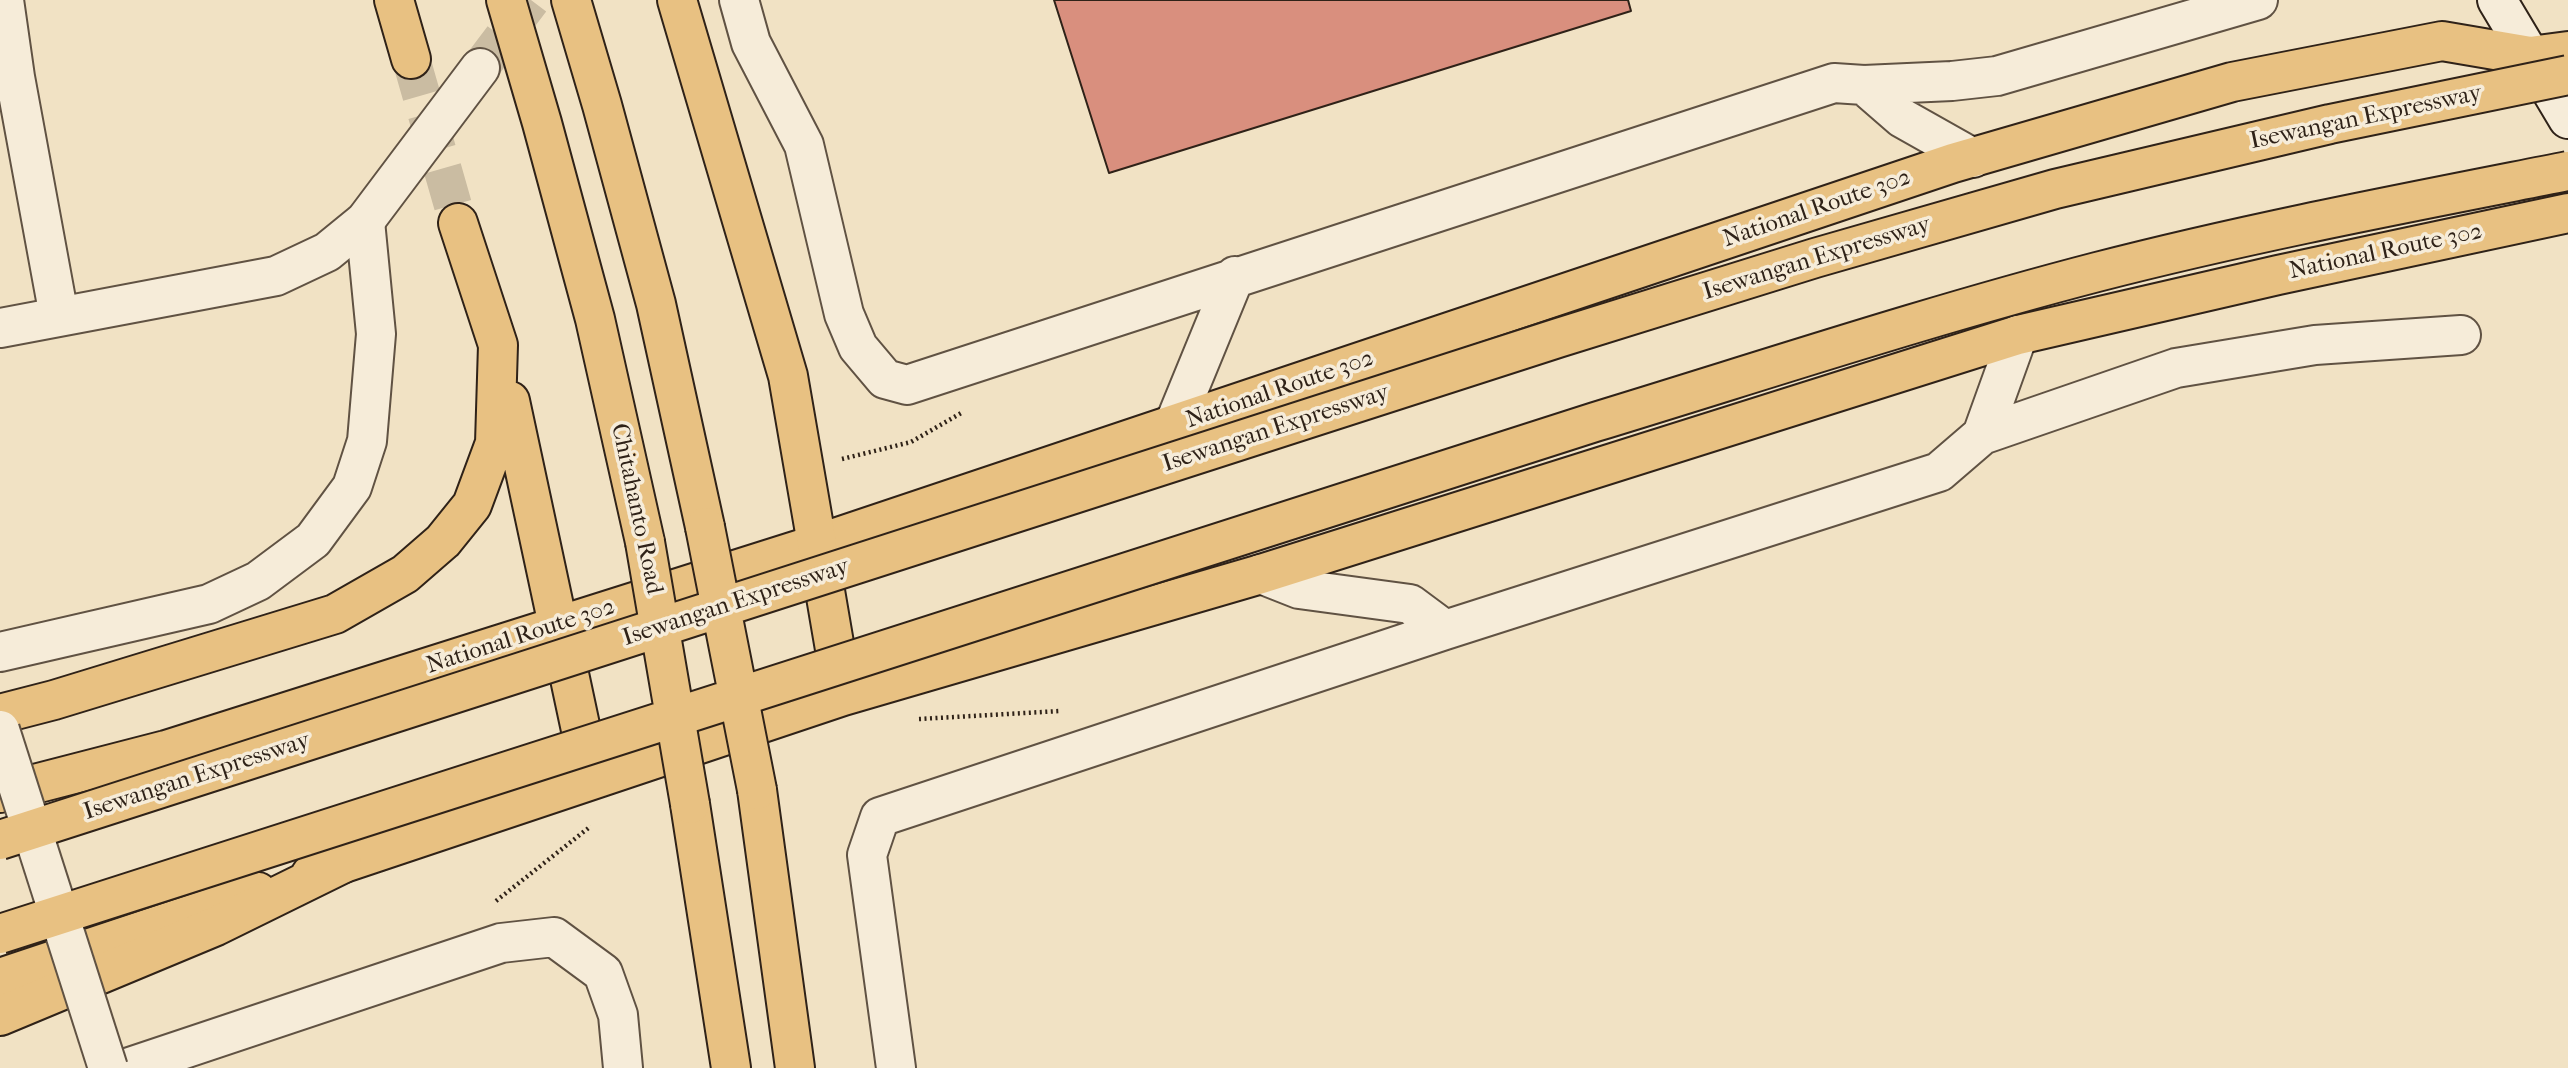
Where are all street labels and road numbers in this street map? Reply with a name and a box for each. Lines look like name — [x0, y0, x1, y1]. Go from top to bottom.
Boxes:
street label: Isewangan Expressway — [2247, 79, 2485, 157]
street label: National Route 302 — [1719, 163, 1915, 255]
street label: Isewangan Expressway — [1700, 211, 1934, 307]
street label: National Route 302 — [2287, 217, 2485, 287]
street label: National Route 302 — [1182, 344, 1378, 436]
street label: Isewangan Expressway — [1159, 379, 1393, 479]
street label: Chitahanto Road — [604, 421, 668, 597]
street label: Isewangan Expressway — [619, 553, 853, 653]
street label: National Route 302 — [423, 593, 619, 681]
street label: Isewangan Expressway — [80, 727, 314, 827]

